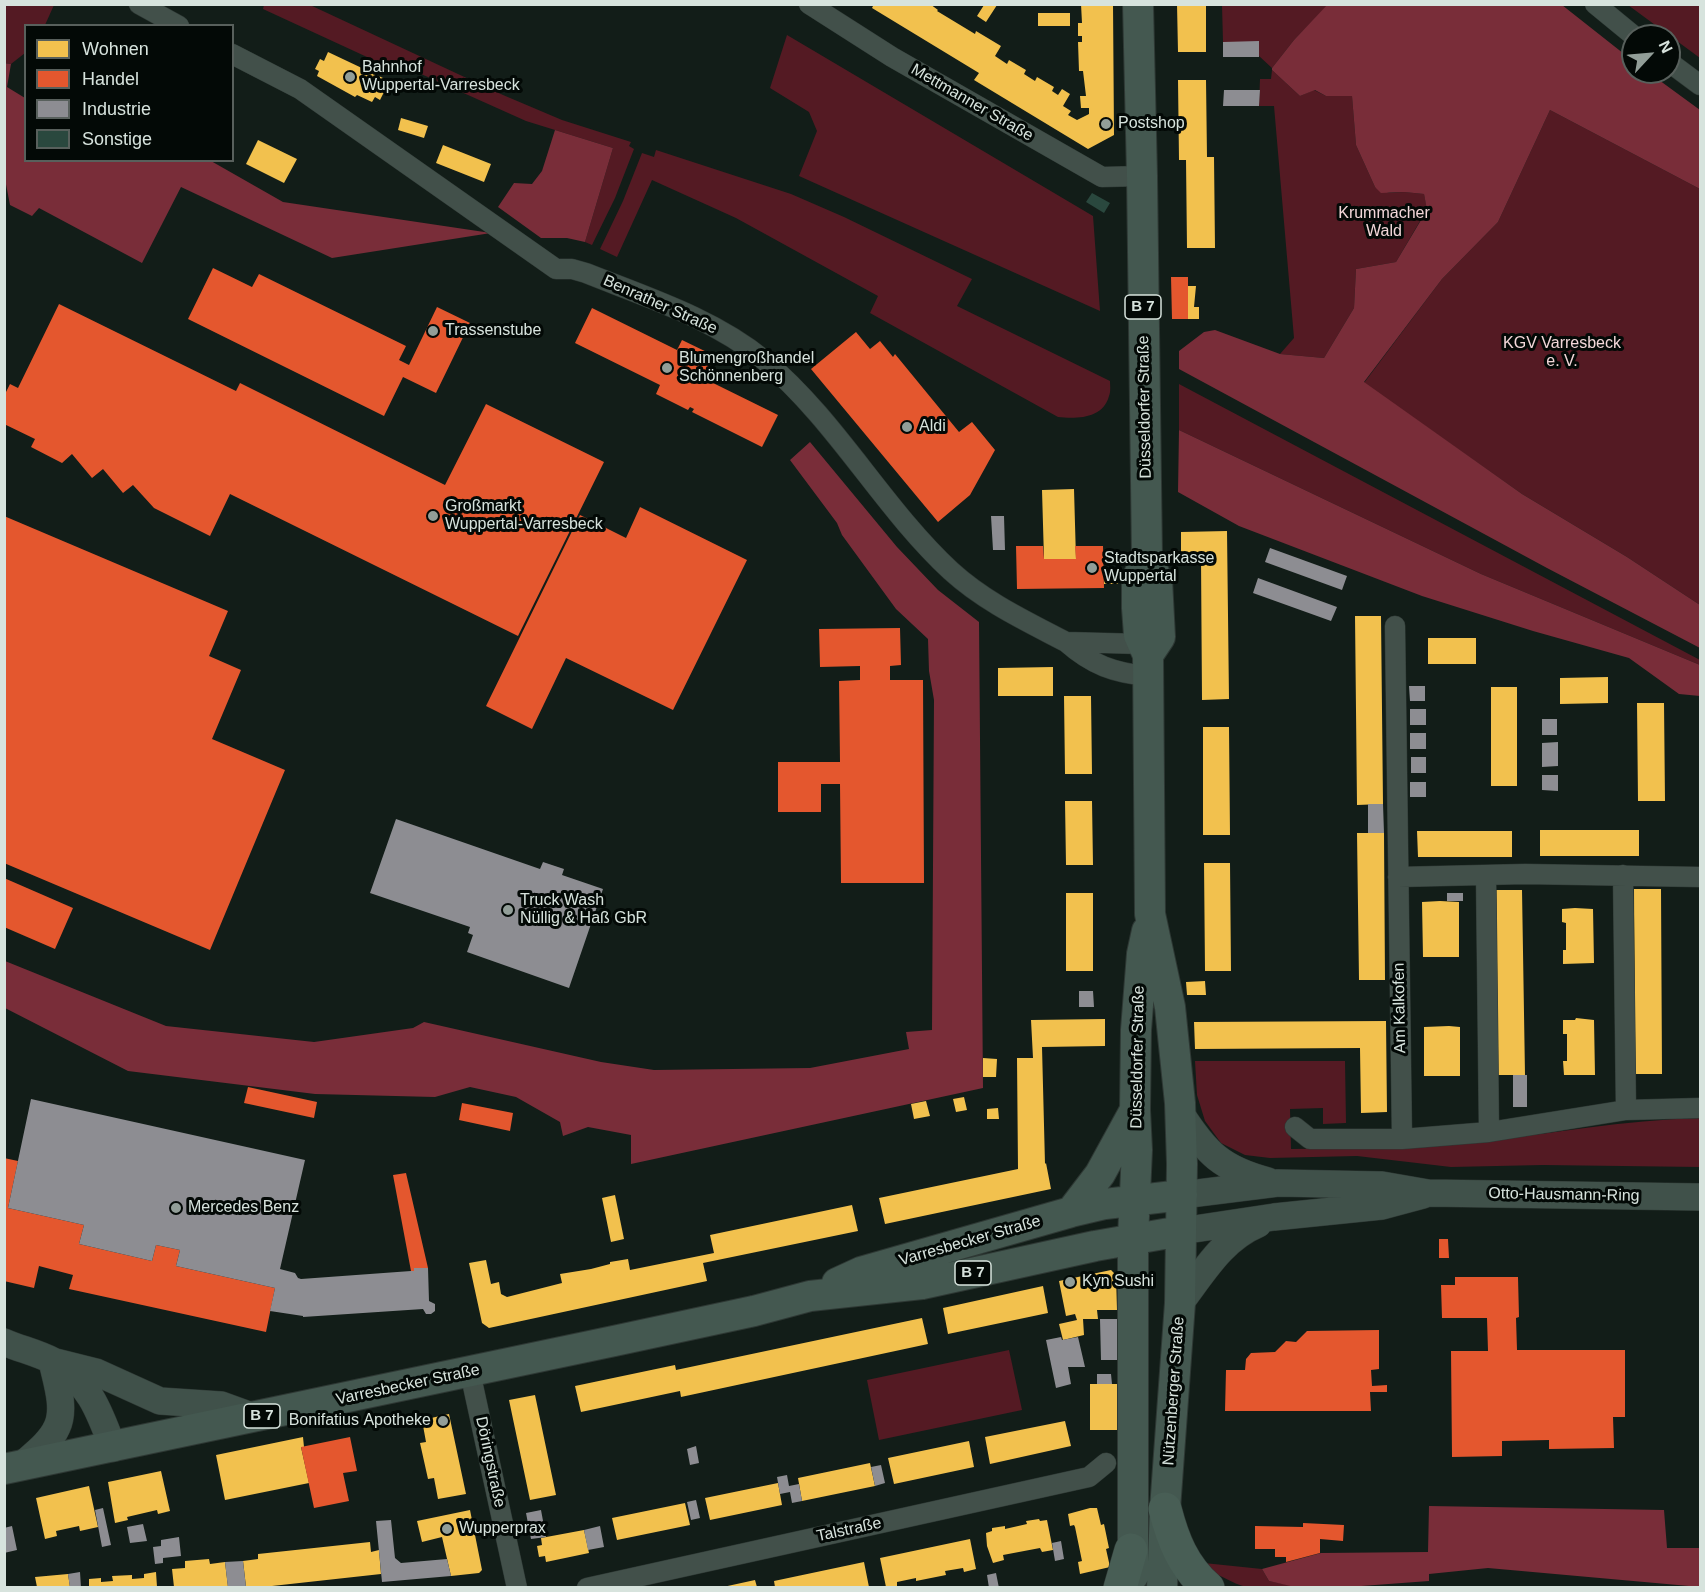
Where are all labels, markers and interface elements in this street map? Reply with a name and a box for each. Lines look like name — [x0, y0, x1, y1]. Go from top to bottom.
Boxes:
legend — [24, 24, 234, 162]
north arrow — [1621, 24, 1681, 84]
text: N — [1656, 38, 1676, 56]
text: Wohnen — [82, 39, 149, 59]
place label: Bahnhof Wuppertal-Varresbeck — [362, 58, 520, 96]
street label: Mettmanner Straße — [908, 60, 1036, 146]
text: Handel — [82, 69, 139, 89]
marker: Bahnhof Wuppertal-Varresbeck — [343, 70, 357, 84]
text: Industrie — [82, 99, 151, 119]
place label: Postshop — [1118, 114, 1185, 134]
marker: Postshop — [1099, 117, 1113, 131]
text: Sonstige — [82, 129, 152, 149]
park label: Krummacher Wald — [1338, 204, 1430, 242]
street label: Benrather Straße — [600, 271, 720, 339]
road number: B 7 — [1125, 295, 1161, 319]
place label: Trassenstube — [445, 321, 541, 341]
marker: Trassenstube — [426, 324, 440, 338]
park label: KGV Varresbeck e. V. — [1503, 334, 1621, 372]
street label: Düsseldorfer Straße — [1134, 335, 1156, 479]
place label: Blumengroßhandel Schönnenberg — [679, 349, 814, 387]
marker: Blumengroßhandel Schönnenberg — [660, 361, 674, 375]
place label: Aldi — [919, 417, 946, 437]
marker: Aldi — [900, 420, 914, 434]
place label: Großmarkt Wuppertal-Varresbeck — [445, 497, 603, 535]
marker: Großmarkt Wuppertal-Varresbeck — [426, 509, 440, 523]
place label: Stadtsparkasse Wuppertal — [1104, 549, 1214, 587]
marker: Stadtsparkasse Wuppertal — [1085, 561, 1099, 575]
place label: Truck Wash Nüllig & Haß GbR — [520, 891, 647, 929]
marker: Truck Wash Nüllig & Haß GbR — [501, 903, 515, 917]
street label: Am Kalkofen — [1390, 962, 1410, 1054]
street label: Düsseldorfer Straße — [1127, 985, 1149, 1129]
street label: Otto-Hausmann-Ring — [1488, 1184, 1640, 1206]
place label: Mercedes Benz — [188, 1198, 299, 1218]
marker: Mercedes Benz — [169, 1201, 183, 1215]
street label: Varresbecker Straße — [897, 1212, 1043, 1270]
road number: B 7 — [955, 1261, 991, 1285]
place label: Kyn Sushi — [1082, 1272, 1154, 1292]
marker: Kyn Sushi — [1063, 1275, 1077, 1289]
street label: Nützenberger Straße — [1159, 1316, 1189, 1466]
street label: Varresbecker Straße — [334, 1360, 482, 1410]
road number: B 7 — [244, 1404, 280, 1428]
place label: Bonifatius Apotheke — [289, 1411, 431, 1431]
marker: Bonifatius Apotheke — [436, 1414, 450, 1428]
street label: Döringstraße — [471, 1415, 509, 1509]
street label: Talstraße — [815, 1514, 883, 1546]
place label: Wupperprax — [459, 1519, 546, 1539]
marker: Wupperprax — [440, 1522, 454, 1536]

